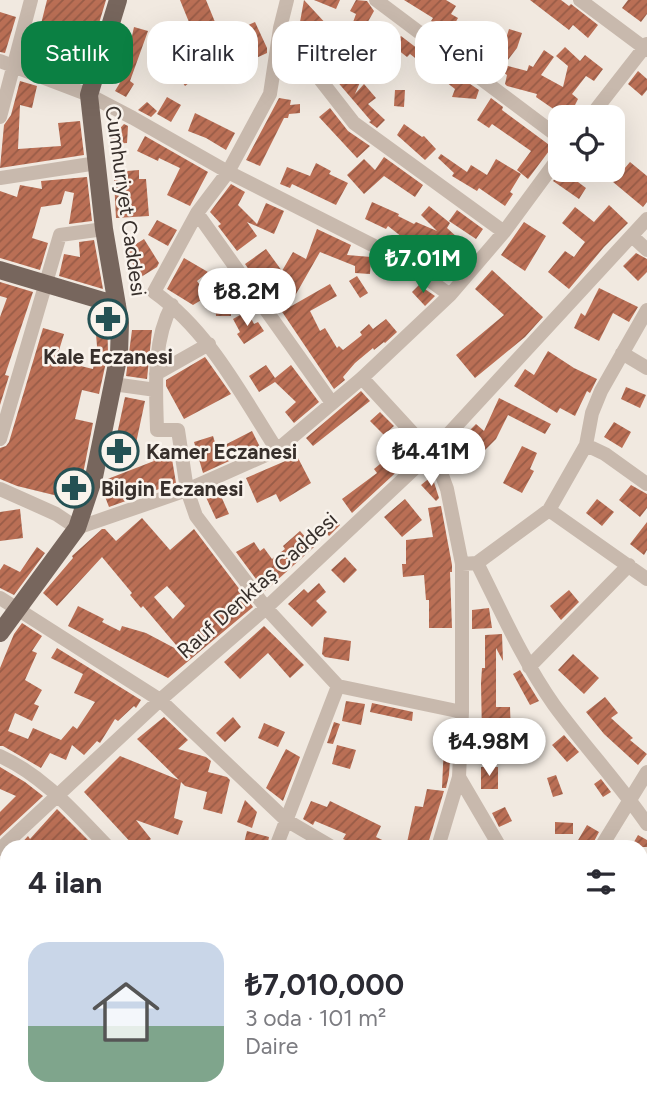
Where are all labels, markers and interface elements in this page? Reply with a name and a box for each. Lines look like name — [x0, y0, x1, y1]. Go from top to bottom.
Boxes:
chip: Satılık — [21, 21, 133, 84]
chip: Kiralık — [147, 21, 258, 84]
chip: Filtreler — [272, 21, 401, 84]
chip: Yeni — [415, 21, 508, 84]
street label: Cumhuriyet Caddesi — [100, 104, 152, 298]
map controls — [548, 105, 625, 182]
button: locate — [548, 105, 625, 182]
pin: ₺7.01M — [366, 236, 480, 295]
text: ₺7.01M — [385, 244, 461, 272]
pin: ₺8.2M — [198, 268, 296, 328]
text: ₺8.2M — [214, 277, 280, 305]
pharmacy icon: Kale Eczanesi — [87, 298, 129, 340]
place label: Kale Eczanesi — [43, 344, 173, 369]
pin: ₺4.41M — [374, 428, 488, 488]
pharmacy icon: Kamer Eczanesi — [98, 430, 140, 472]
text: ₺4.41M — [392, 437, 470, 465]
place label: Kamer Eczanesi — [146, 439, 297, 464]
pharmacy icon: Bilgin Eczanesi — [53, 467, 95, 509]
place label: Bilgin Eczanesi — [101, 476, 243, 501]
street label: Rauf Denktaş Caddesi — [172, 507, 342, 663]
pin: ₺4.98M — [432, 718, 546, 778]
text: ₺4.98M — [449, 727, 529, 755]
icon: filters — [582, 863, 620, 901]
text: 4 ilan — [28, 864, 102, 901]
text: ₺7,010,000 — [245, 966, 404, 1003]
icon: home — [84, 970, 168, 1054]
text: 3 oda · 101 m² — [245, 1004, 386, 1032]
text: Daire — [245, 1032, 298, 1060]

